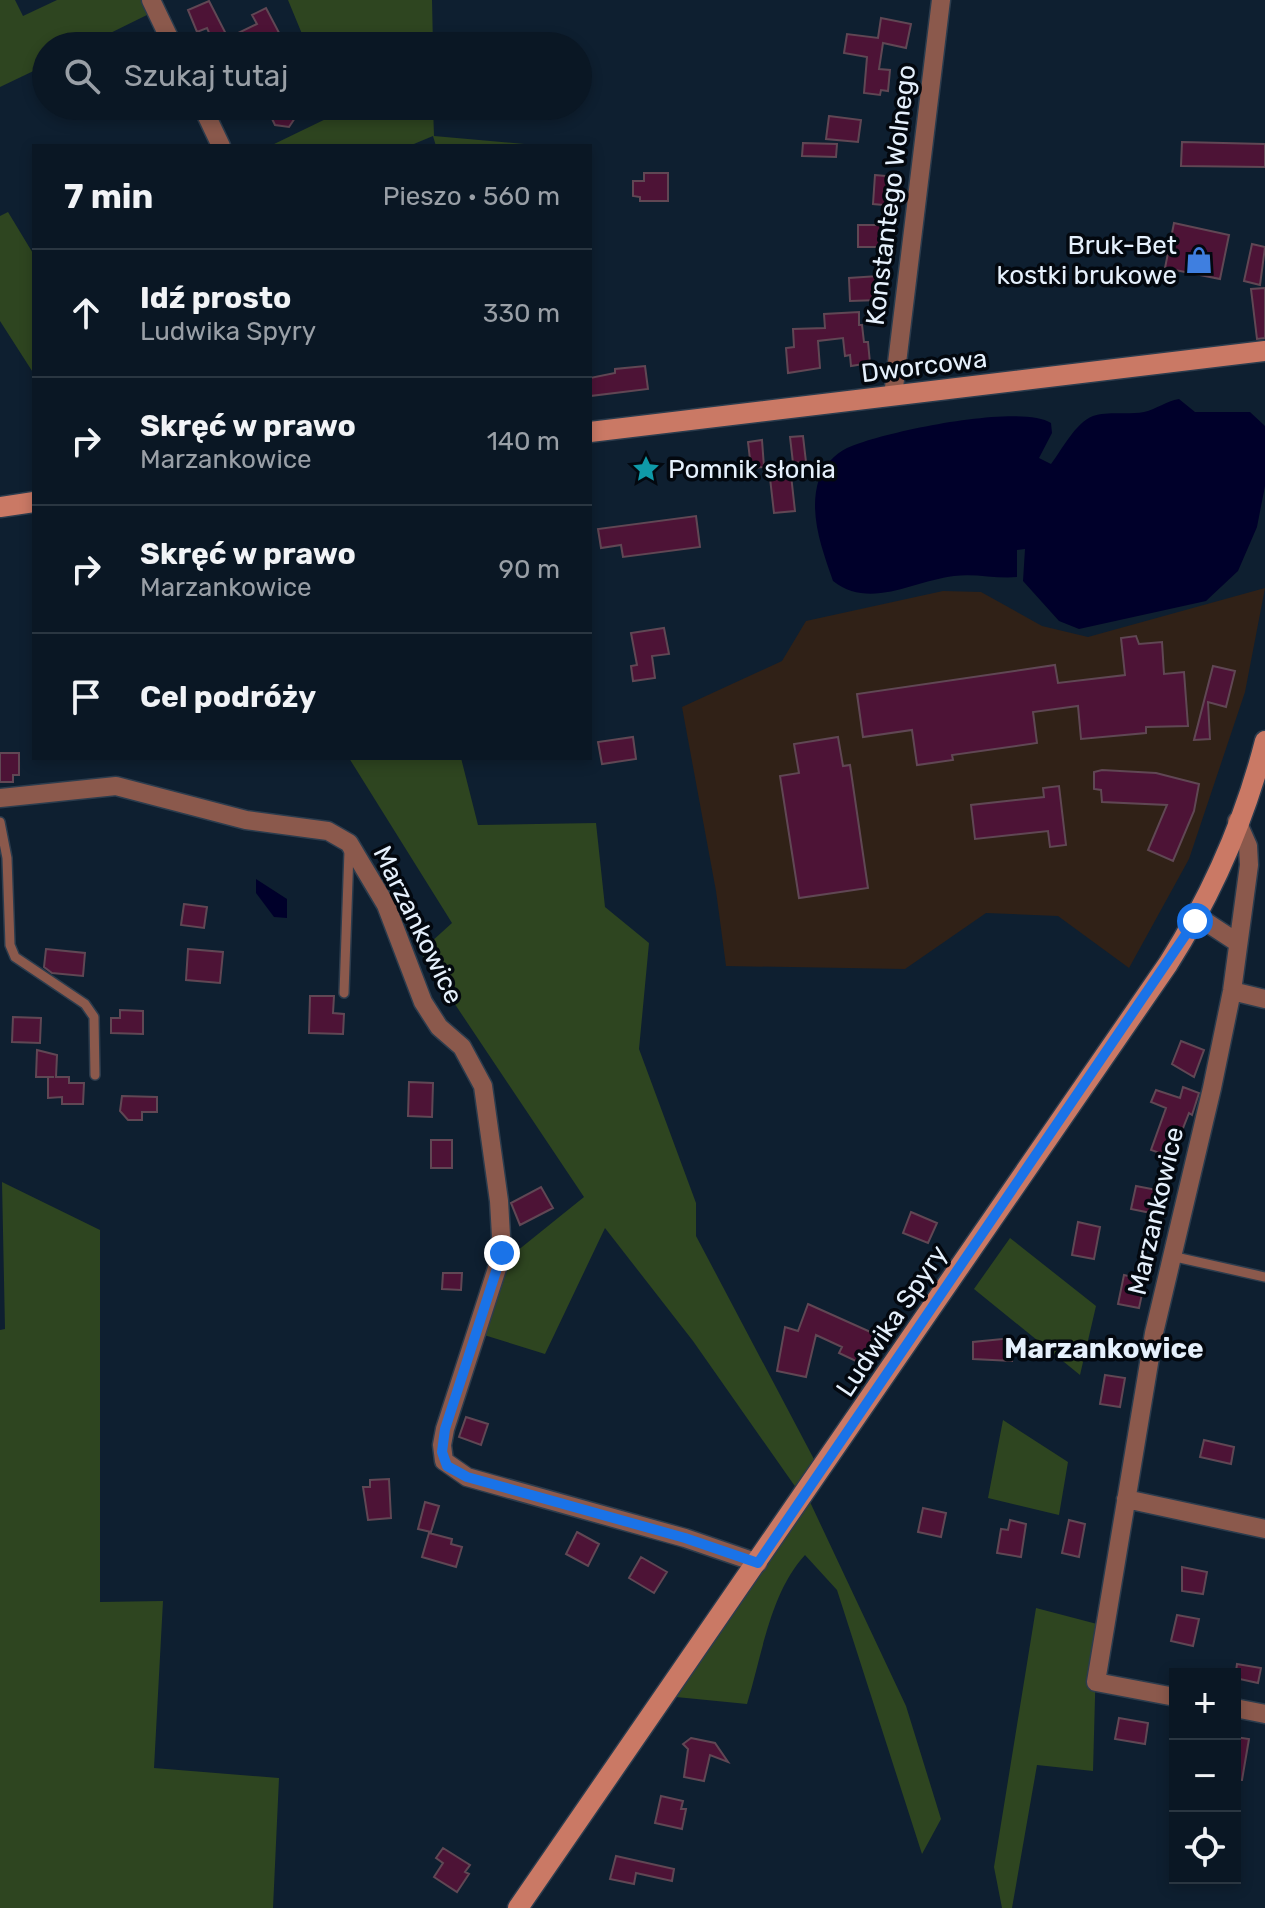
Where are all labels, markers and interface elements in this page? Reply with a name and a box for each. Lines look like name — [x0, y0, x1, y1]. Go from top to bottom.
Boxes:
search box — [32, 32, 592, 120]
icon: search — [60, 54, 104, 98]
text: Szukaj tutaj — [124, 58, 288, 94]
street label: Konstantego Wolnego — [860, 63, 922, 327]
text: 7 min — [64, 176, 153, 217]
text: Pieszo · 560 m — [383, 181, 560, 212]
place label: Bruk-Bet kostki brukowe — [996, 230, 1177, 291]
shop icon: Bruk-Bet kostki brukowe — [1184, 245, 1214, 275]
text: Idź prosto — [140, 280, 291, 316]
icon: ahead — [64, 291, 108, 335]
text: 330 m — [483, 298, 560, 329]
text: Ludwika Spyry — [140, 316, 316, 347]
street label: Dworcowa — [859, 343, 989, 389]
text: Skręć w prawo — [140, 408, 356, 444]
icon: right — [64, 419, 108, 463]
text: 140 m — [487, 426, 560, 457]
text: Marzankowice — [140, 444, 312, 475]
place icon: Pomnik słonia — [631, 454, 661, 484]
place label: Pomnik słonia — [668, 454, 836, 485]
text: Skręć w prawo — [140, 536, 356, 572]
icon: right — [64, 547, 108, 591]
text: 90 m — [499, 554, 560, 585]
text: Marzankowice — [140, 572, 312, 603]
icon: arrive — [64, 675, 108, 719]
text: Cel podróży — [140, 679, 316, 715]
street label: Marzankowice — [366, 841, 470, 1009]
route start — [1177, 903, 1213, 939]
street label: Marzankowice — [1122, 1124, 1190, 1298]
route end — [484, 1235, 520, 1271]
street label: Ludwika Spyry — [830, 1239, 954, 1403]
district label: Marzankowice — [1004, 1332, 1204, 1365]
map controls — [1169, 1668, 1241, 1884]
button: + — [1169, 1668, 1241, 1740]
button: − — [1169, 1740, 1241, 1812]
button: locate — [1169, 1812, 1241, 1884]

